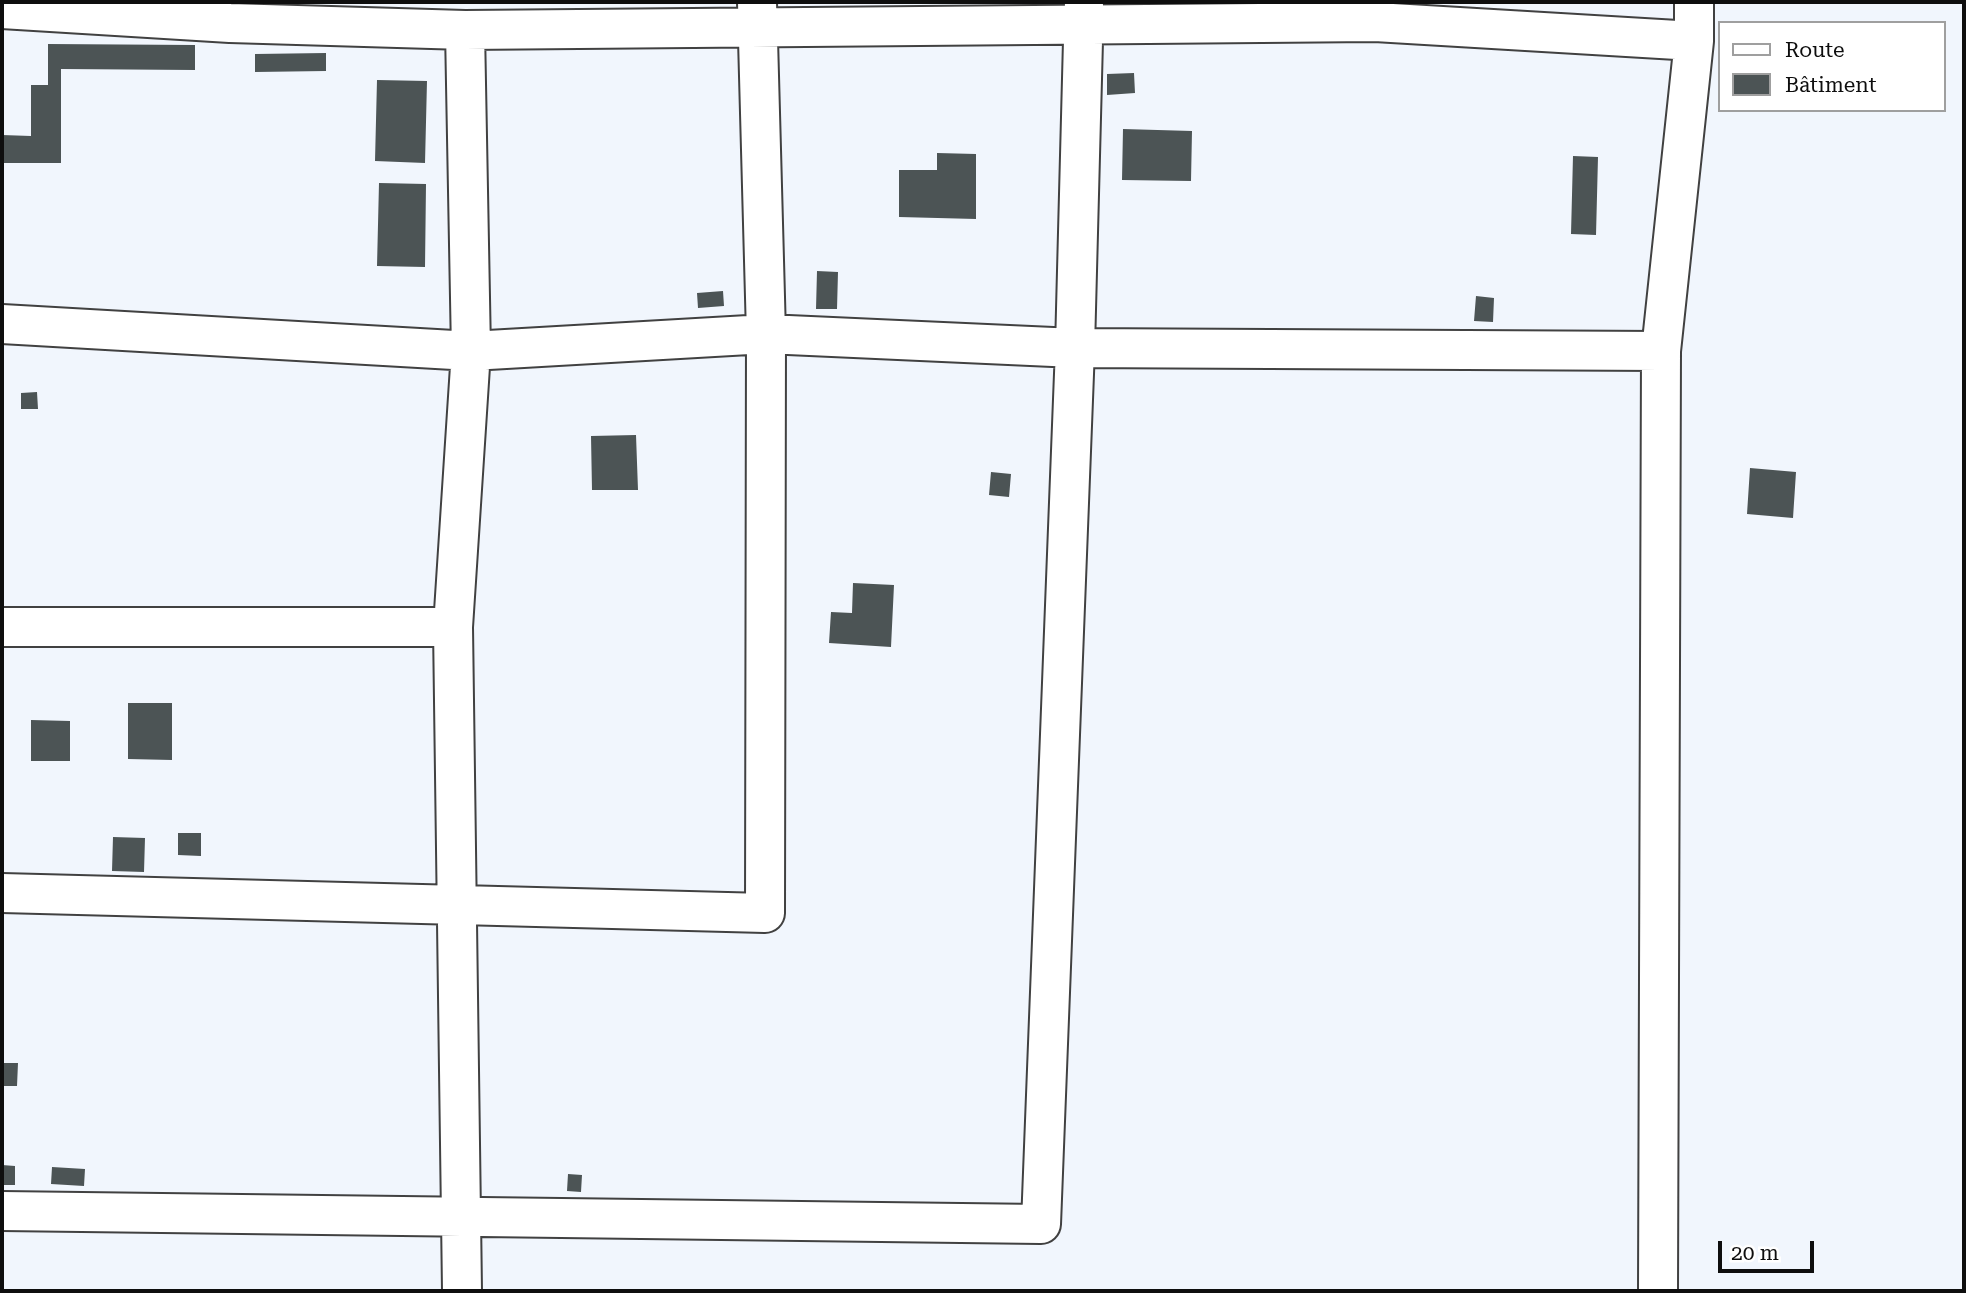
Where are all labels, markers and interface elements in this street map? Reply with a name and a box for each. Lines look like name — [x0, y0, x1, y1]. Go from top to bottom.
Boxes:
legend — [1717, 21, 1945, 112]
text: Route — [1785, 38, 1844, 62]
text: Bâtiment — [1785, 73, 1877, 97]
scale bar — [1721, 1226, 1817, 1270]
text: 20 m — [1731, 1241, 1779, 1265]

